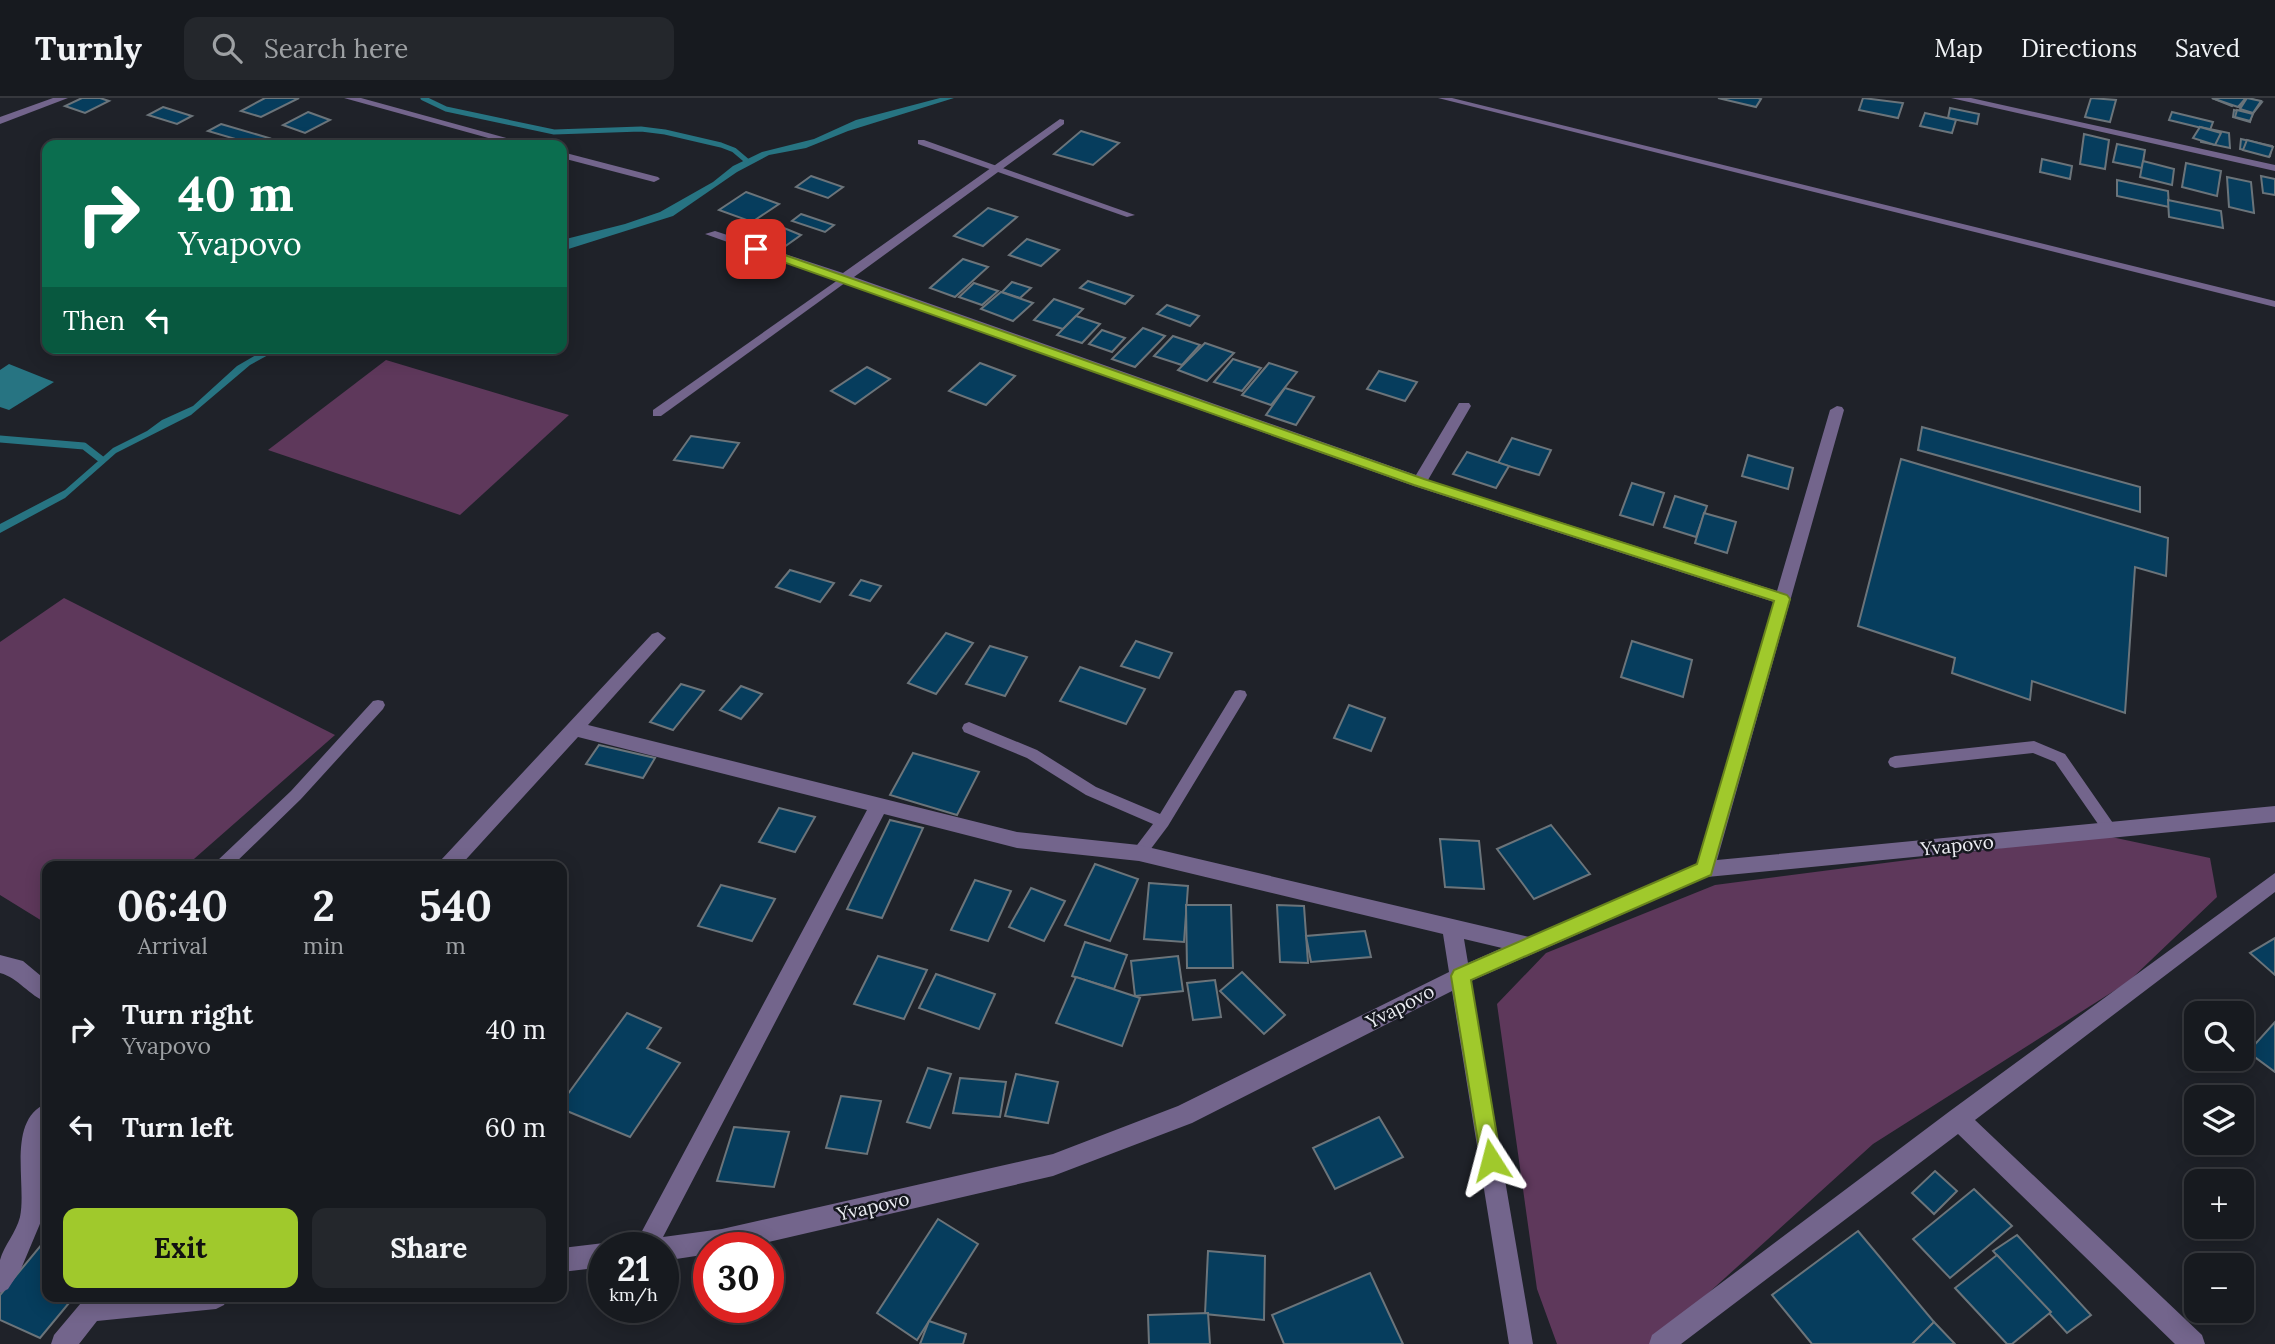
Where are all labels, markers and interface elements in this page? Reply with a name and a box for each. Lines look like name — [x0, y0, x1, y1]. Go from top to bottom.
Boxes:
search box — [184, 17, 674, 80]
text: Turnly — [35, 27, 142, 69]
icon: search — [208, 29, 246, 67]
text: Search here — [264, 32, 408, 65]
text: Map — [1934, 33, 1983, 64]
text: Directions — [2021, 33, 2137, 64]
text: Saved — [2175, 33, 2240, 64]
text: 40 m — [178, 162, 294, 224]
icon: right — [63, 168, 154, 259]
pin — [726, 219, 786, 279]
text: Yvapovo — [178, 223, 302, 264]
icon: arrive — [737, 230, 775, 268]
icon: left — [139, 301, 177, 339]
text: Then — [63, 304, 125, 337]
street label: Yvapovo — [1918, 829, 1995, 861]
text: 06:40 — [117, 879, 228, 933]
text: 2 — [312, 879, 335, 933]
text: 540 — [419, 879, 492, 933]
text: Arrival — [137, 931, 208, 960]
text: min — [303, 931, 344, 960]
text: m — [445, 931, 466, 960]
street label: Yvapovo — [1361, 979, 1438, 1034]
text: Turn right — [122, 998, 253, 1031]
map controls — [2184, 1001, 2254, 1323]
button: search — [2184, 1001, 2254, 1071]
icon: right — [63, 1010, 101, 1048]
text: 40 m — [486, 1013, 546, 1046]
text: Yvapovo — [122, 1031, 211, 1060]
button: layers — [2184, 1085, 2254, 1155]
icon: left — [63, 1108, 101, 1146]
text: Turn left — [122, 1111, 233, 1144]
text: 60 m — [485, 1111, 546, 1144]
position arrow — [1454, 1123, 1528, 1197]
button: + — [2184, 1169, 2254, 1239]
street label: Yvapovo — [834, 1186, 912, 1226]
button: Exit — [63, 1208, 298, 1288]
button: Share — [312, 1208, 546, 1288]
speed limit sign: 30 — [693, 1232, 784, 1323]
text: 21 — [617, 1246, 650, 1291]
button: − — [2184, 1253, 2254, 1323]
text: km/h — [609, 1283, 658, 1306]

